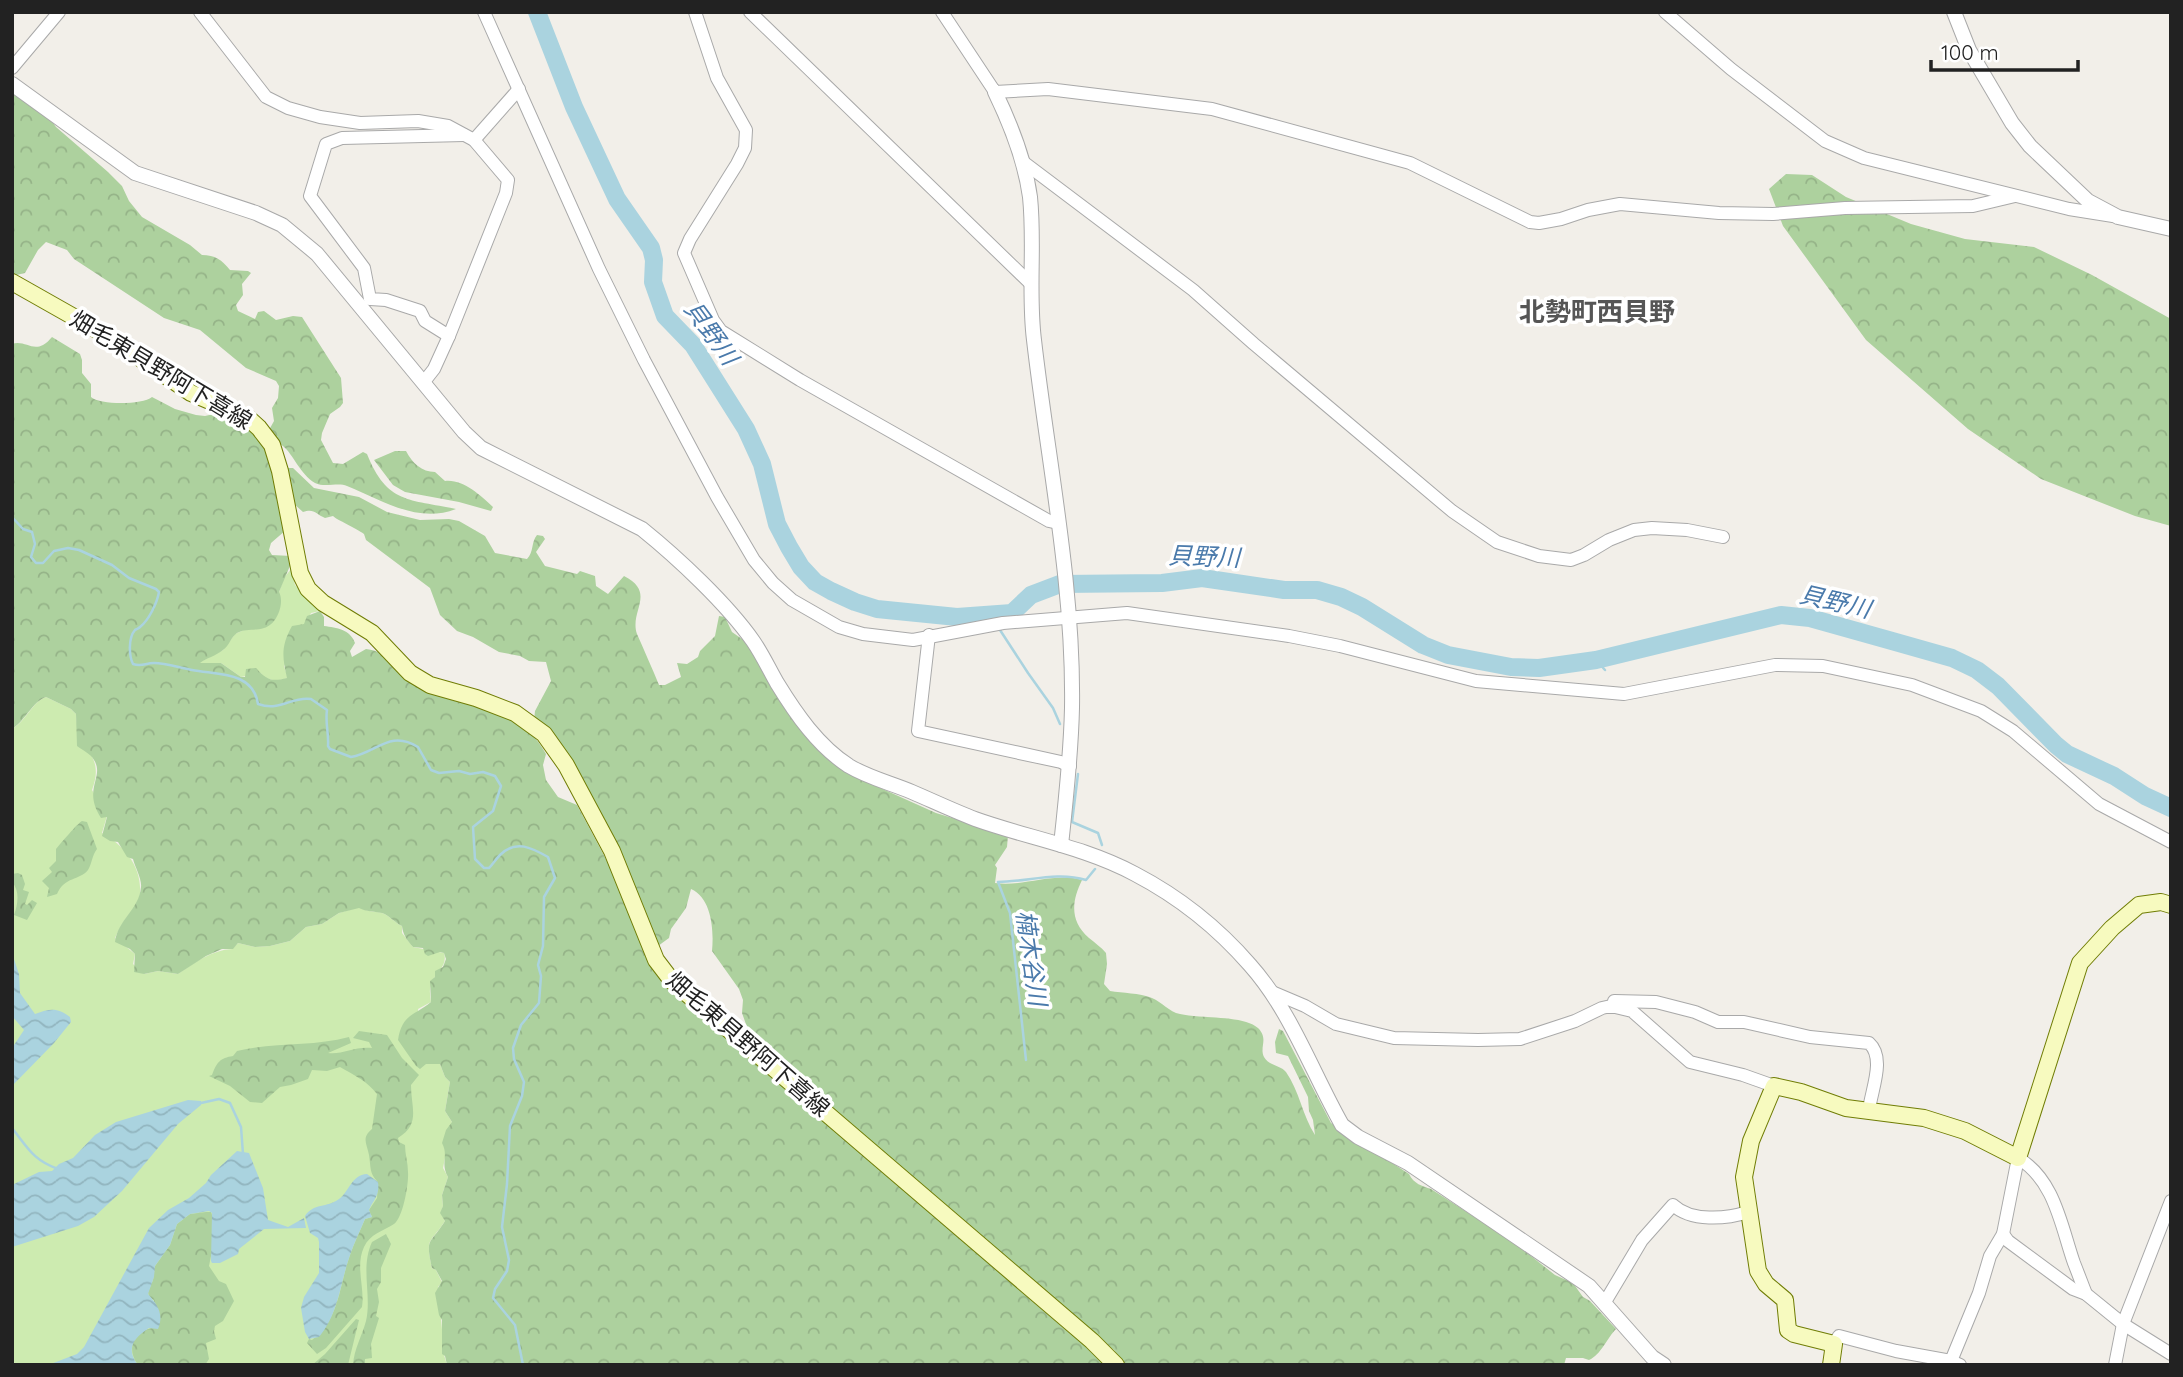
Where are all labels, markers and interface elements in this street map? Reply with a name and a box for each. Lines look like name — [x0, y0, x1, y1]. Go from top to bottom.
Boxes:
scale bar — [1931, 28, 2078, 72]
text: 100 m — [1941, 39, 1999, 65]
water label: 貝野川 — [679, 294, 747, 373]
district label: 北勢町西貝野 — [1519, 295, 1675, 328]
street label: 畑毛東貝野阿下喜線 — [65, 304, 257, 435]
water label: 貝野川 — [1168, 540, 1244, 572]
water label: 貝野川 — [1797, 578, 1877, 624]
water label: 楠木谷川 — [1010, 908, 1054, 1010]
street label: 畑毛東貝野阿下喜線 — [661, 965, 836, 1122]

